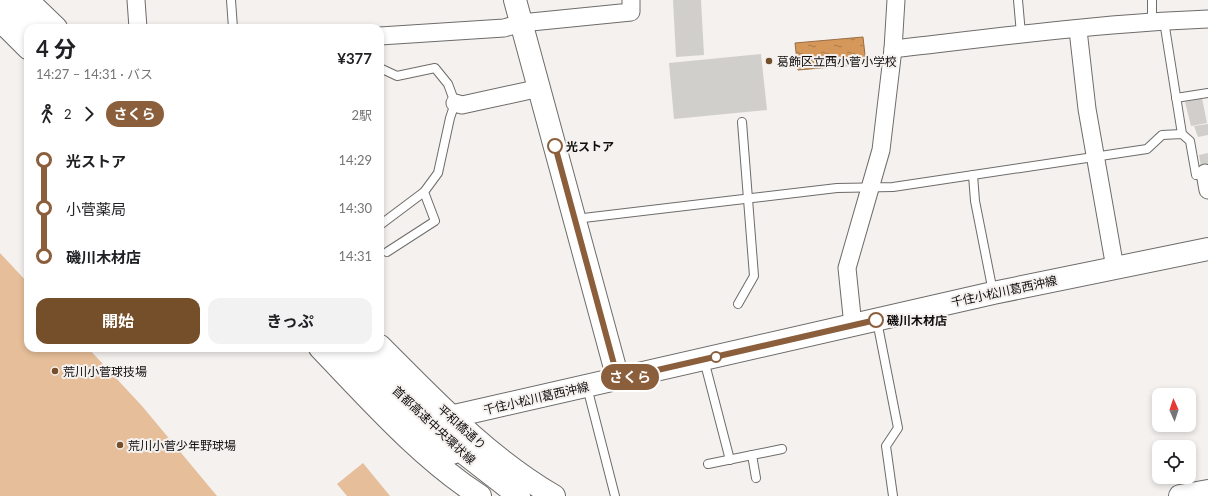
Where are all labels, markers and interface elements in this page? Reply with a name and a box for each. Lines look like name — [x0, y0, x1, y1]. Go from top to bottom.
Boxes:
text: 4 分 — [36, 35, 76, 62]
text: ¥377 — [337, 49, 372, 67]
place label: 葛飾区立西小菅小学校 — [777, 54, 897, 69]
marker: 葛飾区立西小菅小学校 — [764, 56, 774, 66]
text: 14:27 – 14:31 · バス — [36, 66, 153, 82]
icon: walk — [36, 103, 58, 125]
icon: forward — [78, 103, 100, 125]
text: さくら — [114, 105, 156, 122]
text: 2 — [64, 106, 72, 122]
text: 2駅 — [351, 107, 372, 123]
marker: 光ストア — [547, 138, 563, 154]
place label: 光ストア — [566, 139, 614, 154]
text: 光ストア — [66, 152, 126, 170]
text: 14:29 — [339, 152, 372, 168]
text: 小菅薬局 — [66, 200, 126, 218]
text: 14:30 — [339, 200, 372, 216]
text: 磯川木材店 — [66, 248, 141, 266]
text: 14:31 — [339, 248, 372, 264]
street label: 千住小松川葛西沖線 — [950, 272, 1058, 310]
button: 開始 — [36, 298, 200, 344]
button: きっぷ — [208, 298, 372, 344]
marker: 磯川木材店 — [868, 312, 884, 328]
place label: 磯川木材店 — [886, 313, 947, 328]
unlabelled marker — [710, 351, 722, 363]
place label: 荒川小菅球技場 — [63, 364, 147, 379]
line badge: さくら — [607, 364, 653, 390]
marker: 荒川小菅球技場 — [50, 366, 60, 376]
text: さくら — [609, 368, 651, 385]
street label: 千住小松川葛西沖線 — [482, 379, 590, 417]
street label: 首都高速中央環状線 — [389, 383, 479, 467]
north arrow — [1152, 388, 1196, 432]
map controls — [1152, 388, 1196, 484]
street label: 平和橋通り — [435, 401, 489, 453]
place label: 荒川小菅少年野球場 — [128, 438, 236, 453]
marker: 荒川小菅少年野球場 — [115, 440, 125, 450]
button: locate — [1152, 440, 1196, 484]

